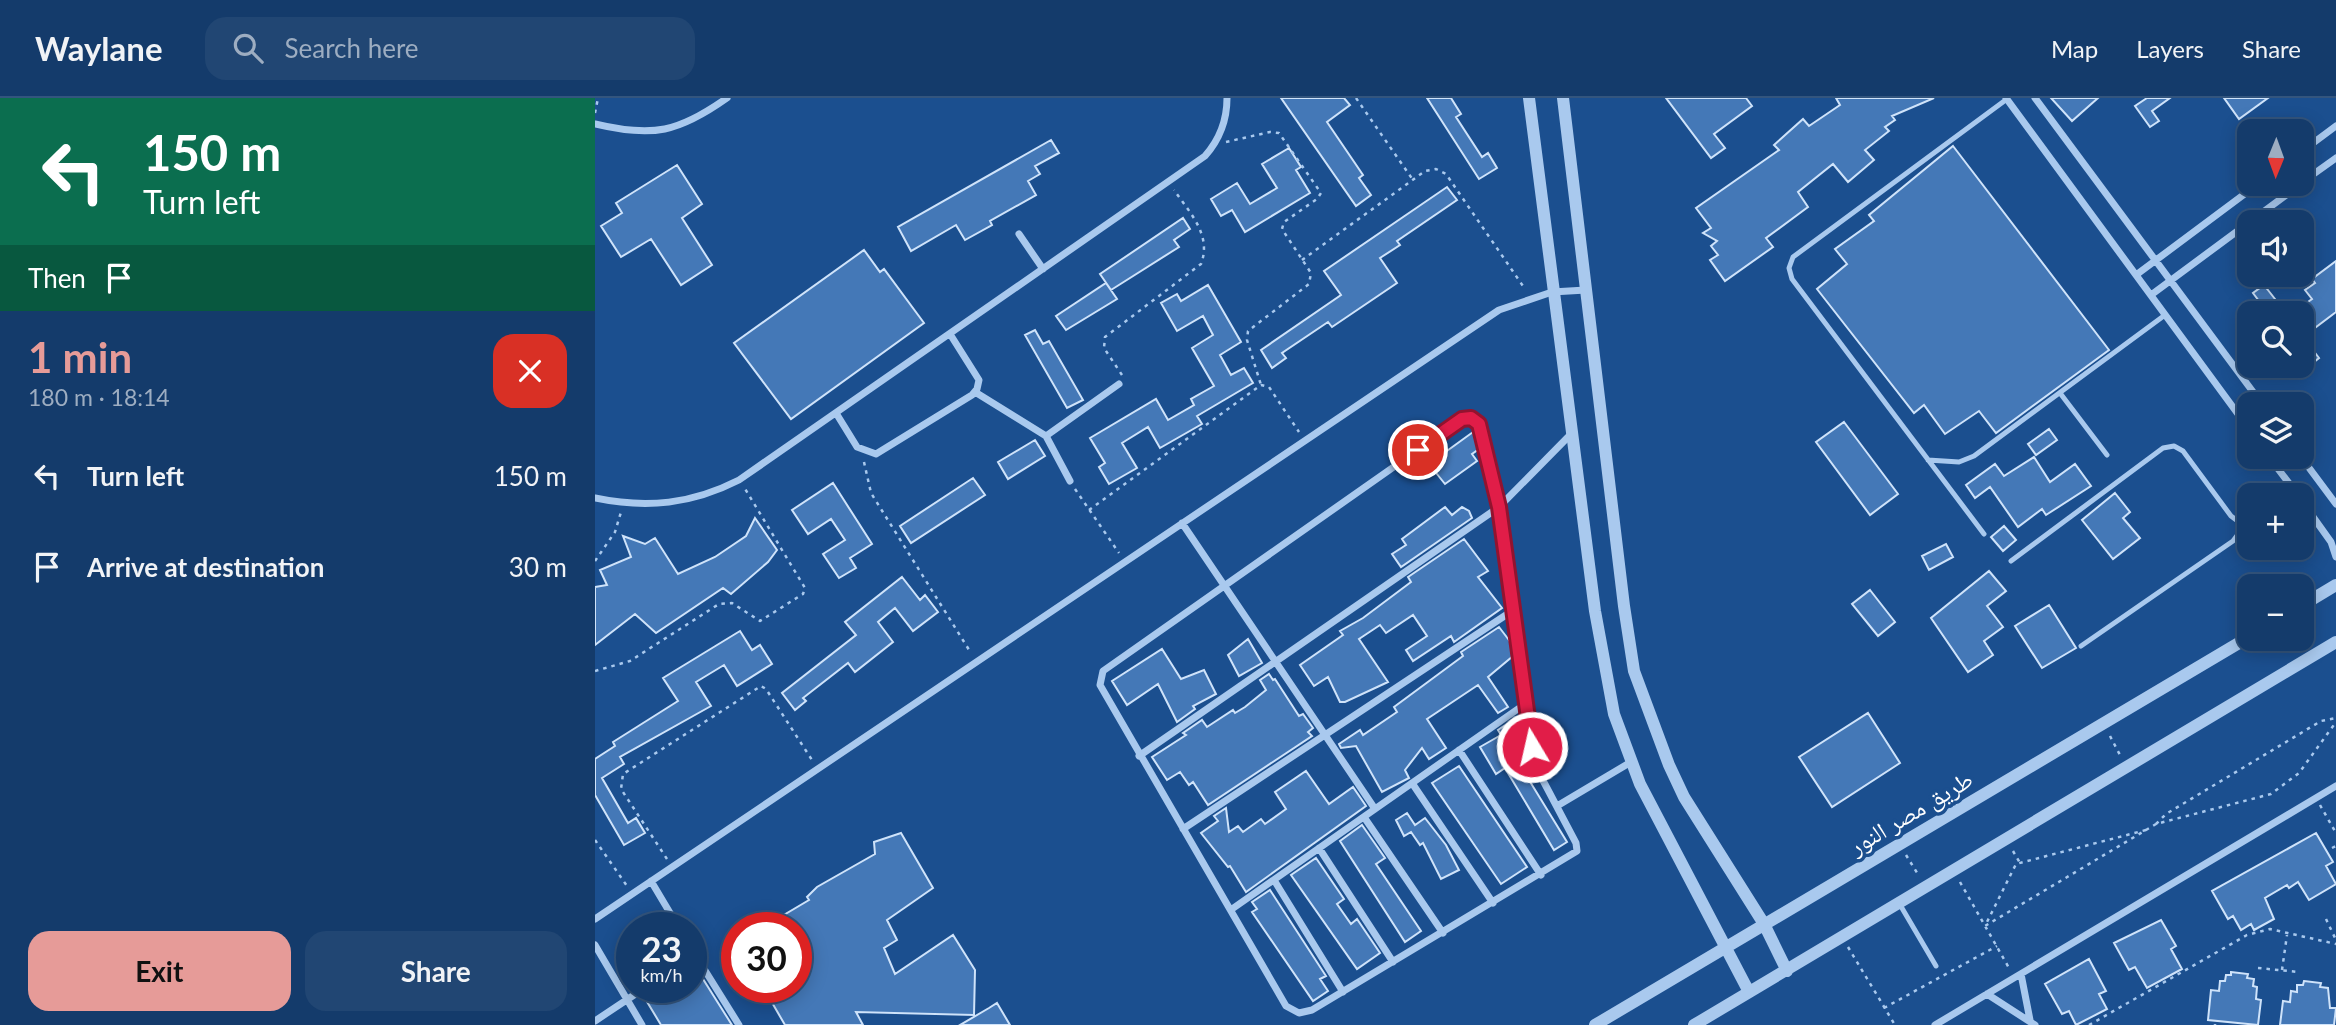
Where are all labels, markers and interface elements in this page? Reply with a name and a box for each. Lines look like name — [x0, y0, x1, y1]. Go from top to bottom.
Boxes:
search box — [205, 17, 695, 80]
text: Waylane — [35, 28, 163, 68]
icon: search — [229, 29, 267, 67]
text: Search here — [285, 32, 419, 64]
text: Map — [2051, 34, 2098, 63]
text: Layers — [2136, 34, 2204, 63]
text: Share — [2242, 34, 2301, 63]
north arrow — [2237, 119, 2313, 196]
map controls — [2237, 119, 2314, 651]
text: 150 m — [143, 123, 281, 181]
icon: left — [28, 126, 119, 217]
text: Turn left — [143, 182, 260, 221]
button: sound — [2237, 210, 2314, 287]
icon: arrive — [100, 259, 138, 297]
text: Then — [28, 262, 86, 294]
button: search — [2237, 301, 2314, 378]
text: 1 min — [28, 332, 132, 382]
button: close — [493, 334, 567, 408]
text: 180 m · 18:14 — [28, 383, 170, 411]
button: layers — [2237, 392, 2314, 469]
pin — [1388, 420, 1448, 480]
icon: arrive — [1399, 431, 1437, 469]
icon: left — [28, 457, 66, 495]
text: Turn left — [87, 460, 184, 492]
text: 150 m — [494, 460, 567, 492]
button: + — [2237, 483, 2314, 560]
icon: arrive — [28, 548, 66, 586]
text: Arrive at destination — [87, 551, 324, 583]
text: 30 m — [509, 551, 567, 583]
button: − — [2237, 574, 2314, 651]
position arrow — [1495, 710, 1569, 784]
street label: طريق مصر النور — [1842, 763, 1978, 861]
speed limit sign: 30 — [721, 912, 812, 1003]
text: 23 — [641, 927, 682, 969]
button: Exit — [28, 931, 291, 1011]
button: Share — [305, 931, 567, 1011]
text: km/h — [640, 964, 683, 986]

